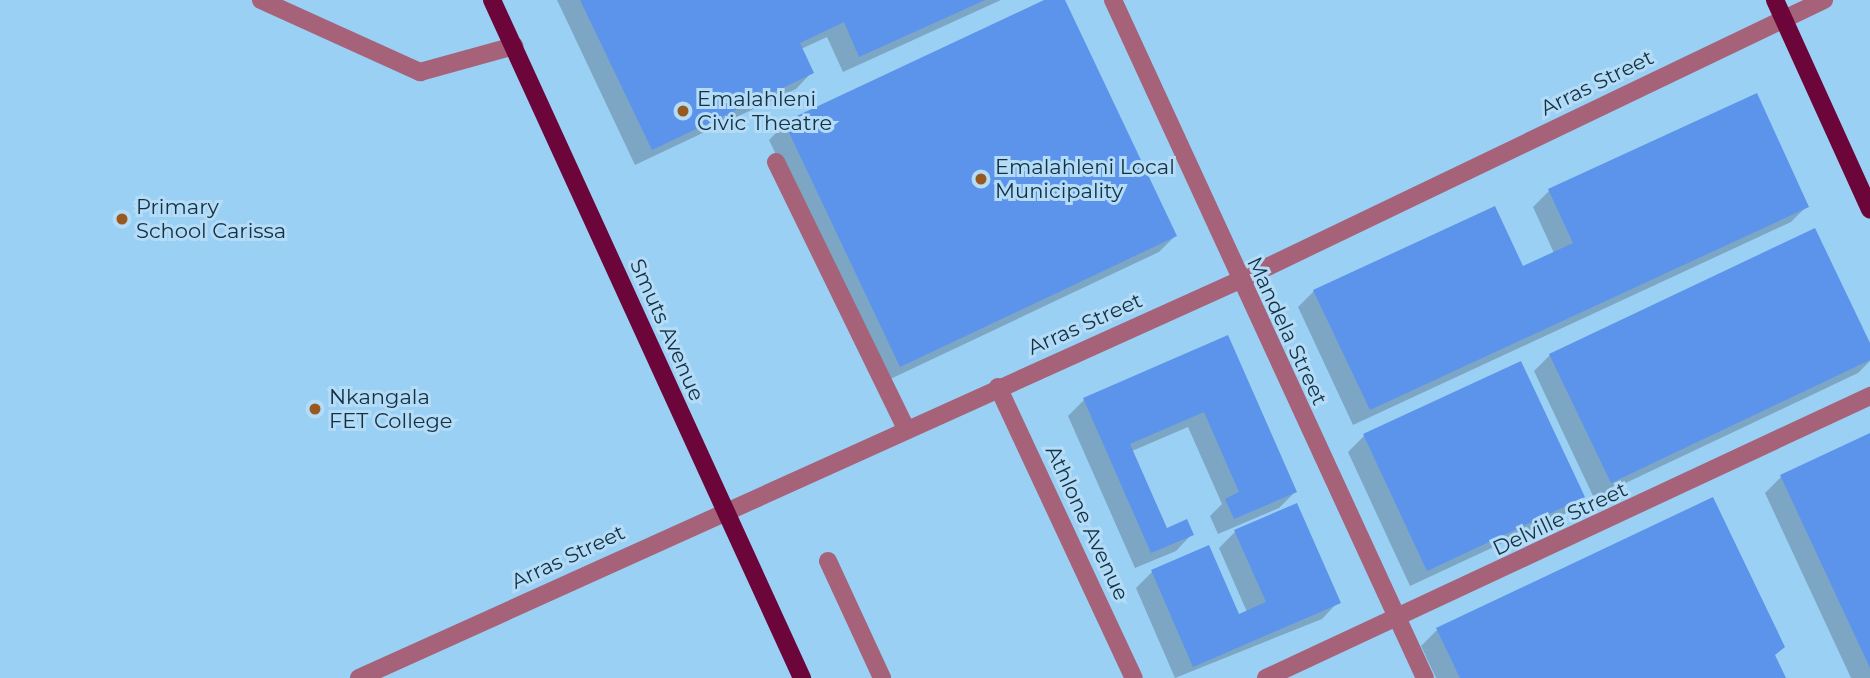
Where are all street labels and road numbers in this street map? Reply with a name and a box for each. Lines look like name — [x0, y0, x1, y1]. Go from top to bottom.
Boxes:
street label: Arras Street — [1536, 45, 1658, 121]
street label: Mandela Street — [1242, 253, 1332, 409]
street label: Smuts Avenue — [624, 255, 710, 405]
street label: Arras Street — [1024, 288, 1146, 360]
street label: Athlone Avenue — [1040, 441, 1134, 605]
street label: Delville Street — [1489, 477, 1631, 561]
street label: Arras Street — [507, 520, 629, 594]

